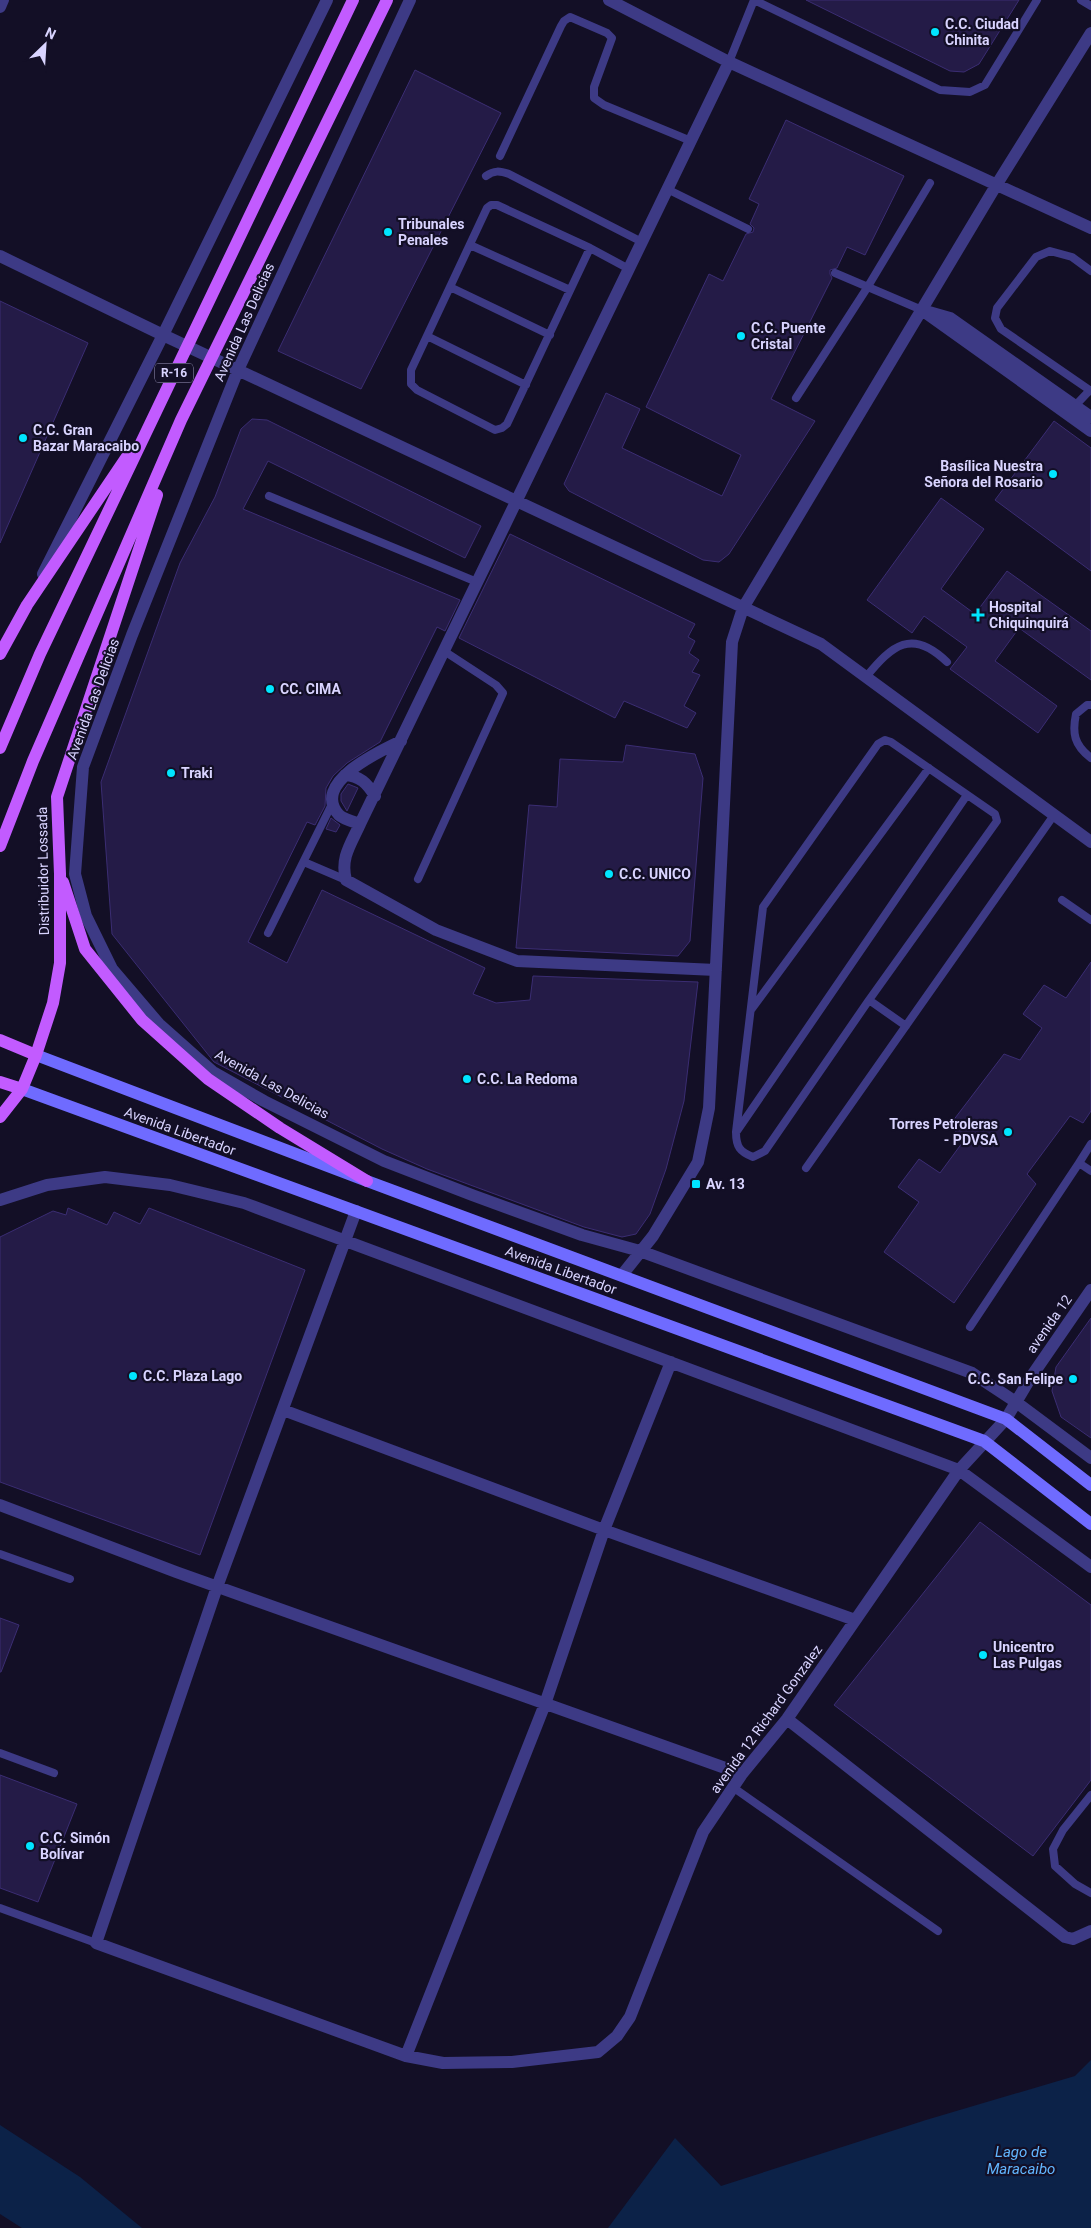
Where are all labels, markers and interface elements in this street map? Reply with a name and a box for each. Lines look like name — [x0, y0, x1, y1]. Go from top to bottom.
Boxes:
place label: C.C. Ciudad Chinita — [945, 16, 1019, 48]
north arrow — [20, 20, 70, 70]
text: N — [43, 24, 58, 43]
marker: C.C. Ciudad Chinita — [929, 26, 941, 38]
place label: Tribunales Penales — [398, 216, 465, 248]
marker: Tribunales Penales — [382, 226, 394, 238]
street label: Avenida Las Delicias — [211, 260, 277, 384]
place label: C.C. Puente Cristal — [751, 320, 826, 352]
marker: C.C. Puente Cristal — [735, 330, 747, 342]
road number: R-16 — [155, 363, 193, 382]
place label: C.C. Gran Bazar Maracaibo — [33, 422, 139, 454]
marker: C.C. Gran Bazar Maracaibo — [17, 432, 29, 444]
place label: Basílica Nuestra Señora del Rosario — [924, 458, 1044, 490]
marker: Basílica Nuestra Señora del Rosario — [1047, 468, 1059, 480]
place label: Hospital Chiquinquirá — [989, 599, 1069, 631]
marker: Hospital Chiquinquirá — [971, 608, 985, 622]
street label: Avenida Las Delicias — [64, 636, 122, 762]
place label: CC. CIMA — [280, 681, 341, 697]
marker: CC. CIMA — [264, 683, 276, 695]
place label: Traki — [181, 765, 213, 781]
marker: Traki — [165, 767, 177, 779]
street label: Distribuidor Lossada — [34, 807, 52, 935]
place label: C.C. UNICO — [619, 866, 691, 882]
marker: C.C. UNICO — [603, 868, 615, 880]
street label: Avenida Las Delicias — [212, 1046, 332, 1122]
place label: C.C. La Redoma — [477, 1071, 578, 1087]
marker: C.C. La Redoma — [461, 1073, 473, 1085]
street label: Avenida Libertador — [122, 1103, 238, 1159]
place label: Torres Petroleras - PDVSA — [889, 1116, 999, 1148]
marker: Torres Petroleras - PDVSA — [1002, 1126, 1014, 1138]
place label: Av. 13 — [706, 1176, 745, 1192]
marker: Av. 13 — [690, 1178, 702, 1190]
street label: Avenida Libertador — [503, 1242, 619, 1298]
street label: avenida 12 — [1023, 1292, 1075, 1356]
place label: C.C. Plaza Lago — [143, 1368, 242, 1384]
marker: C.C. Plaza Lago — [127, 1370, 139, 1382]
place label: C.C. San Felipe — [968, 1371, 1063, 1387]
marker: C.C. San Felipe — [1067, 1373, 1079, 1385]
place label: Unicentro Las Pulgas — [993, 1639, 1062, 1671]
street label: avenida 12 Richard Gonzalez — [707, 1642, 825, 1796]
marker: Unicentro Las Pulgas — [977, 1649, 989, 1661]
place label: C.C. Simón Bolívar — [40, 1830, 110, 1862]
marker: C.C. Simón Bolívar — [24, 1840, 36, 1852]
water label: Lago de Maracaibo — [987, 2143, 1055, 2178]

